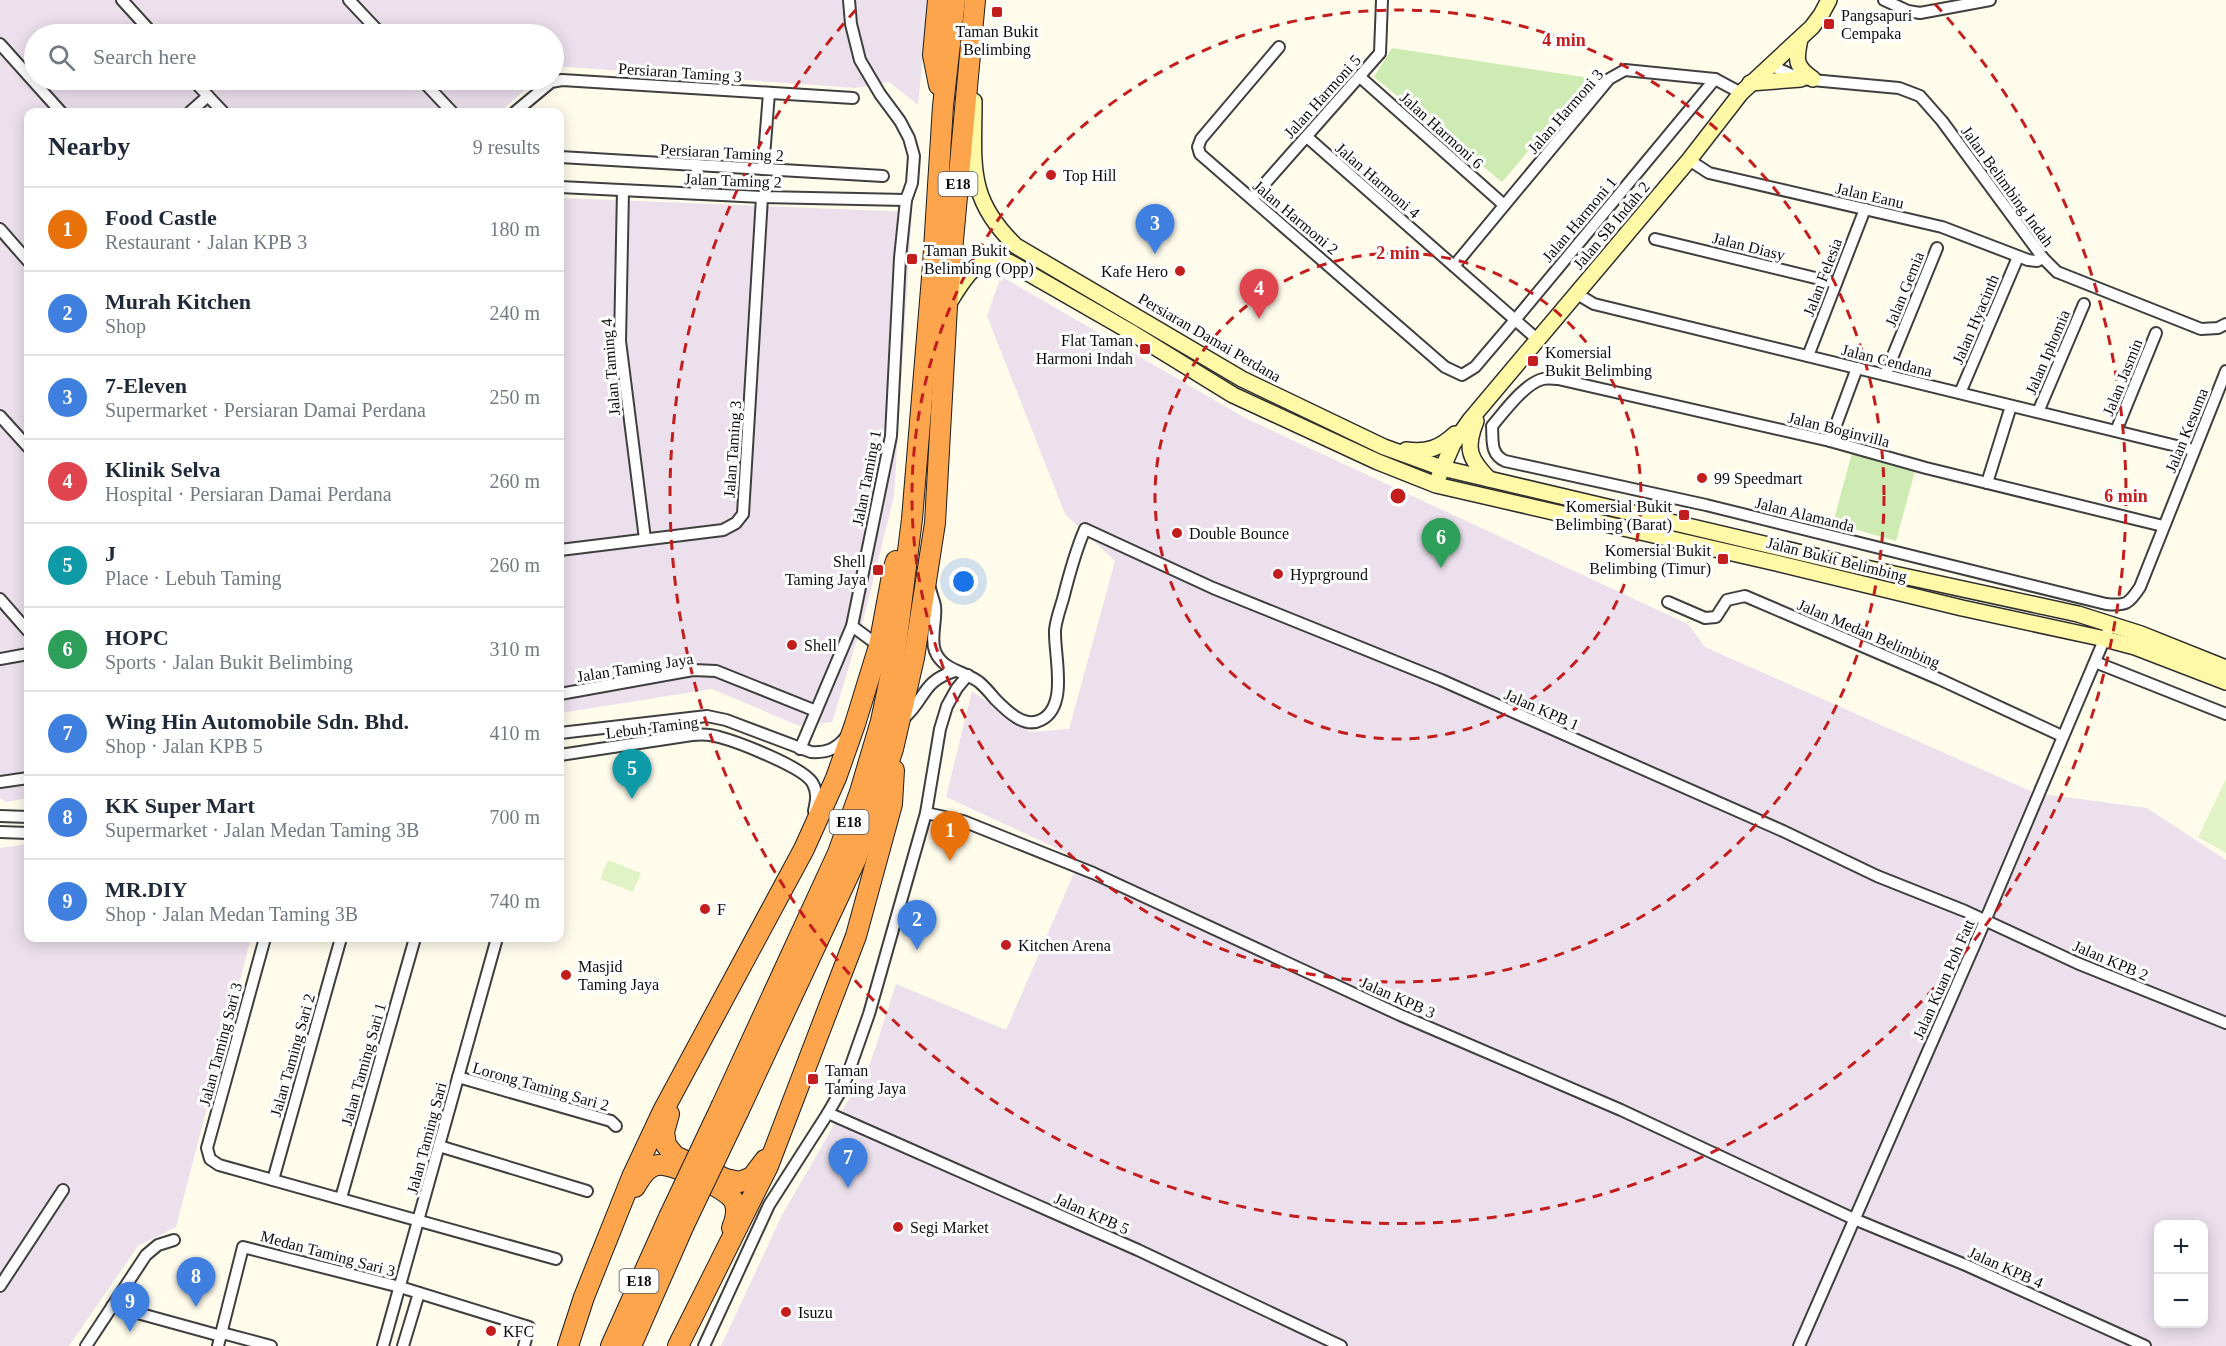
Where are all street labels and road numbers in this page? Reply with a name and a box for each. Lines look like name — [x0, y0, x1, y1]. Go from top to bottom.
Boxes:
street label: Jalan Harmoni 5 — [1281, 51, 1364, 141]
street label: Persiaran Taming 3 — [618, 60, 742, 86]
street label: Jalan Harmoni 3 — [1524, 66, 1606, 157]
street label: Jalan Harmoni 6 — [1397, 89, 1487, 172]
street label: Jalan Belimbing Indah — [1957, 123, 2057, 250]
street label: Jalan Harmoni 4 — [1332, 139, 1423, 221]
street label: Persiaran Taming 2 — [660, 141, 784, 165]
street label: Jalan Taming 2 — [684, 170, 782, 192]
road number: E18 — [938, 172, 978, 196]
street label: Jalan Harmoni 1 — [1539, 173, 1620, 265]
street label: Jalan Harmoni 2 — [1250, 177, 1342, 258]
street label: Jalan SB Indah 2 — [1570, 178, 1653, 272]
street label: Jalan Eanu — [1834, 179, 1906, 212]
street label: Jalan Diasy — [1711, 229, 1787, 265]
street label: Jalan Felesia — [1800, 236, 1845, 319]
street label: Jalan Gemia — [1882, 249, 1927, 329]
street label: Jalan Hyacinth — [1949, 272, 2003, 367]
street label: Persiaran Damai Perdana — [1135, 290, 1284, 385]
street label: Jalan Iphomia — [2022, 307, 2074, 397]
street label: Jalan Taming 4 — [598, 318, 624, 416]
street label: Jalan Jasmin — [2099, 336, 2146, 418]
street label: Jalan Cendana — [1840, 341, 1934, 380]
street label: Jalan Kesuma — [2162, 386, 2211, 475]
street label: Jalan Taming 3 — [721, 400, 745, 498]
street label: Jalan Boginvilla — [1786, 409, 1892, 451]
street label: Jalan Taming 1 — [849, 429, 885, 528]
street label: Jalan Alamanda — [1753, 494, 1856, 535]
street label: Jalan Bukit Belimbing — [1765, 534, 1909, 586]
street label: Jalan Medan Belimbing — [1795, 596, 1942, 672]
street label: Jalan Taming Jaya — [576, 650, 695, 686]
street label: Jalan KPB 1 — [1502, 685, 1582, 733]
street label: Lebuh Taming — [605, 713, 699, 743]
road number: E18 — [830, 810, 868, 834]
street label: Jalan Kuan Poh Fatt — [1909, 916, 1978, 1042]
street label: Jalan KPB 2 — [2071, 937, 2151, 984]
street label: Jalan KPB 3 — [1358, 973, 1438, 1021]
street label: Jalan Taming Sari 3 — [196, 981, 246, 1108]
street label: Jalan Taming Sari 2 — [267, 992, 319, 1119]
street label: Jalan Taming Sari 1 — [338, 1001, 390, 1128]
street label: Lorong Taming Sari 2 — [470, 1059, 611, 1115]
street label: Jalan Taming Sari — [403, 1080, 451, 1196]
street label: Jalan KPB 5 — [1052, 1189, 1132, 1237]
street label: Medan Taming Sari 3 — [258, 1227, 397, 1281]
street label: Jalan KPB 4 — [1966, 1243, 2046, 1291]
road number: E18 — [620, 1269, 658, 1293]

